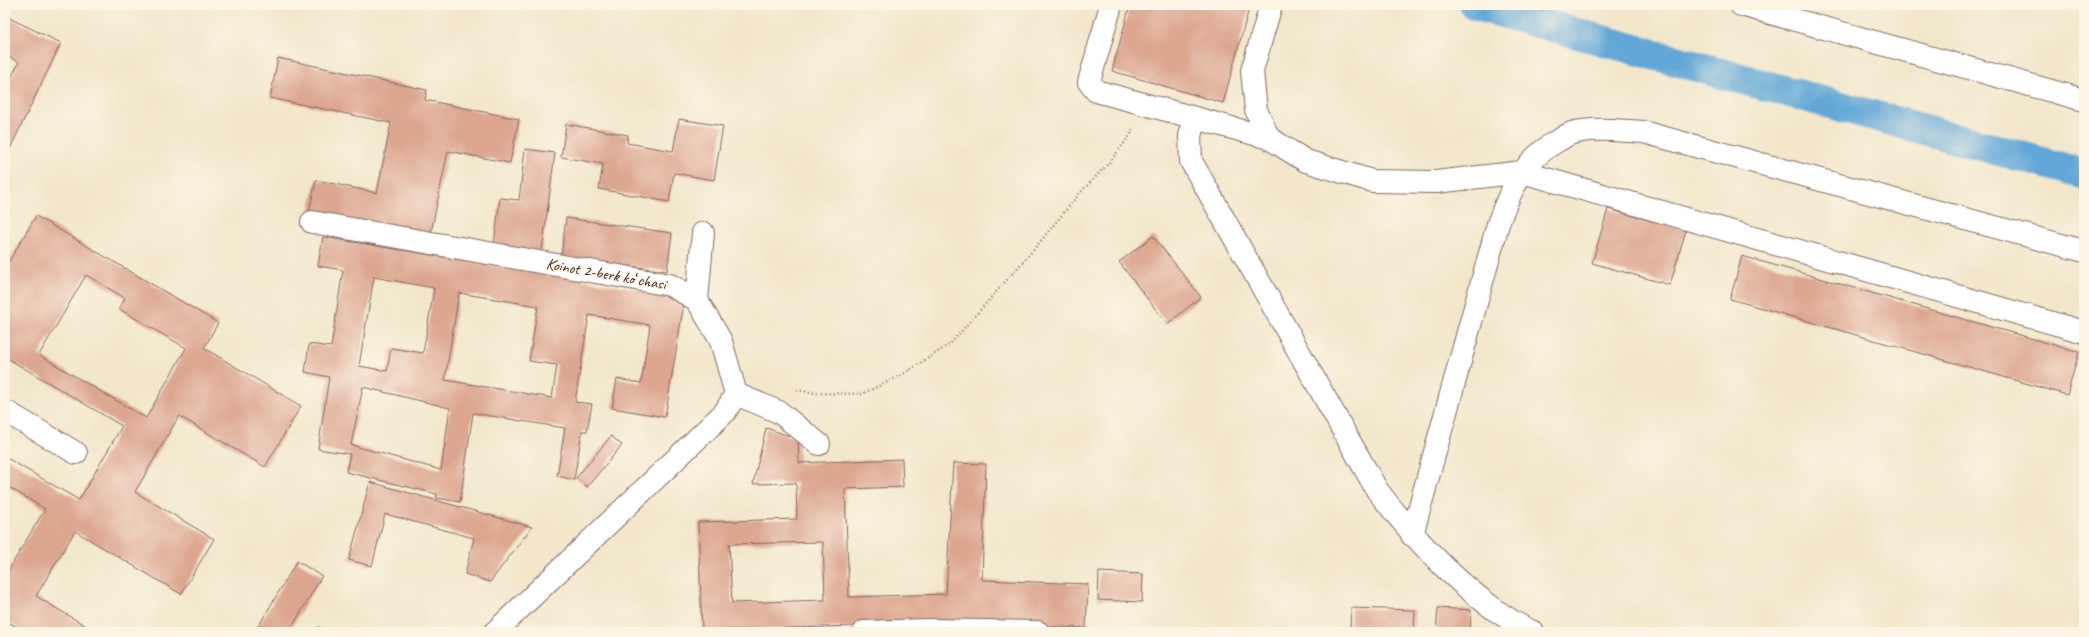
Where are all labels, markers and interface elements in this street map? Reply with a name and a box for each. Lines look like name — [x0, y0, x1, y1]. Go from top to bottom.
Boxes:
street label: Koinot 2-berk koʻchasi — [545, 254, 669, 295]

